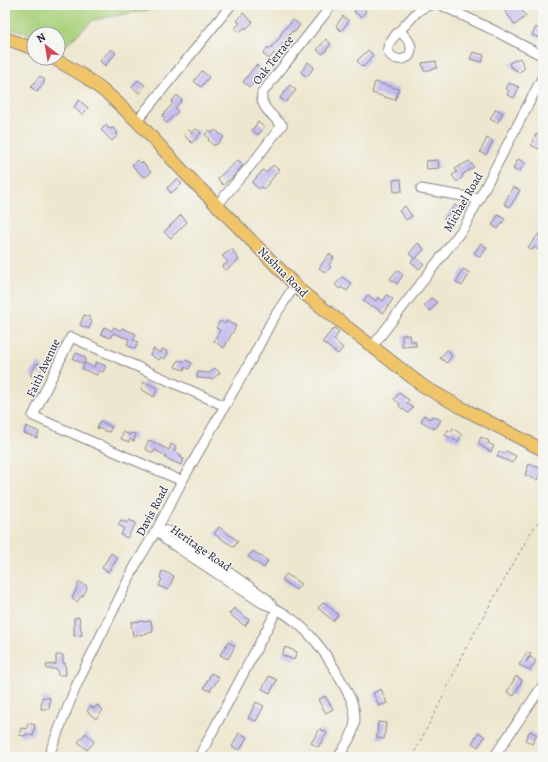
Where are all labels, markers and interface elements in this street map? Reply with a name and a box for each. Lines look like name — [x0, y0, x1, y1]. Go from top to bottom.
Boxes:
north arrow — [26, 26, 66, 66]
text: N — [34, 29, 48, 46]
street label: Oak Terrace — [249, 32, 297, 88]
street label: Michael Road — [440, 169, 487, 235]
street label: Nashua Road — [254, 243, 312, 301]
street label: Faith Avenue — [22, 336, 64, 400]
street label: Davis Road — [132, 483, 172, 539]
street label: Heritage Road — [168, 521, 235, 575]

